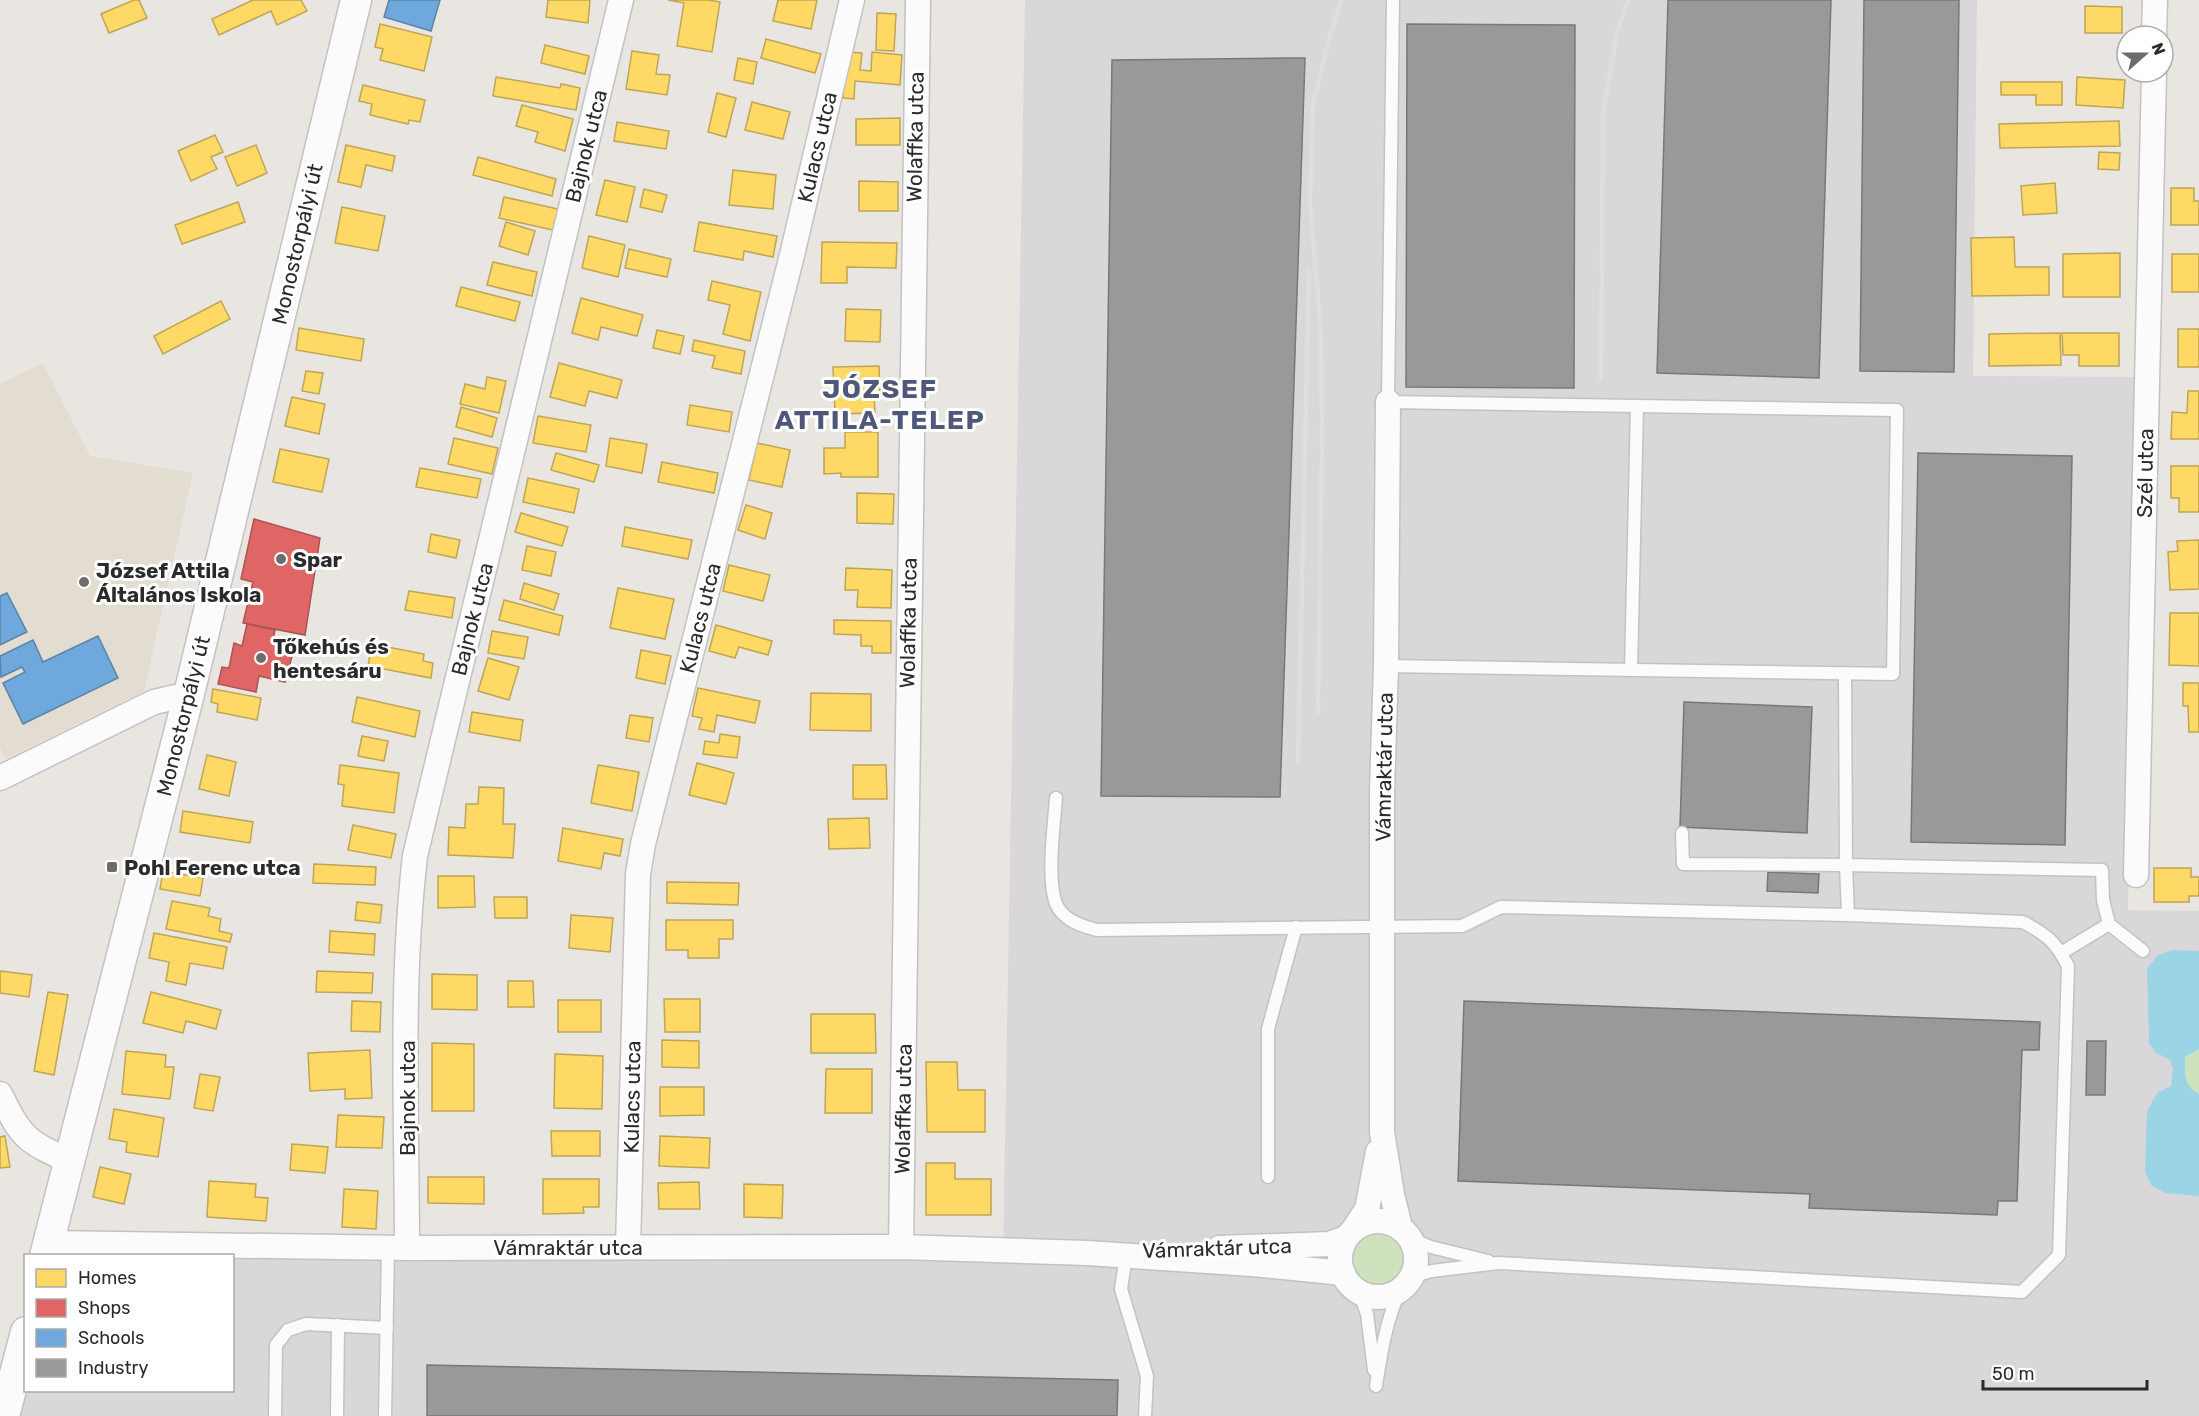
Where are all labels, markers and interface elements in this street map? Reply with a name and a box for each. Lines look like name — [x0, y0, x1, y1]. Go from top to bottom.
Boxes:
north arrow — [2115, 24, 2175, 84]
text: N — [2148, 40, 2169, 58]
street label: Wolaffka utca — [901, 71, 929, 203]
street label: Bajnok utca — [560, 87, 612, 205]
street label: Kulacs utca — [792, 89, 842, 205]
street label: Monostorpályi út — [266, 161, 328, 327]
district label: JÓZSEF ATTILA-TELEP — [775, 373, 985, 436]
street label: Szél utca — [2132, 428, 2158, 518]
place label: Spar — [293, 547, 343, 572]
marker: Spar — [274, 552, 288, 566]
street label: Wolaffka utca — [894, 557, 922, 689]
place label: József Attila Általános Iskola — [96, 558, 262, 607]
street label: Bajnok utca — [446, 560, 498, 678]
street label: Kulacs utca — [674, 560, 726, 676]
marker: József Attila Általános Iskola — [77, 575, 91, 589]
street label: Monostorpályi út — [151, 633, 215, 799]
place label: Tőkehús és hentesáru — [273, 634, 389, 683]
marker: Tőkehús és hentesáru — [254, 651, 268, 665]
street label: Vámraktár utca — [1370, 692, 1398, 842]
place label: Pohl Ferenc utca — [124, 855, 301, 880]
marker: Pohl Ferenc utca — [105, 860, 119, 874]
street label: Bajnok utca — [395, 1040, 420, 1156]
street label: Kulacs utca — [619, 1040, 645, 1154]
street label: Wolaffka utca — [889, 1043, 917, 1175]
street label: Vámraktár utca — [1142, 1233, 1292, 1263]
street label: Vámraktár utca — [493, 1235, 643, 1260]
legend — [24, 1254, 234, 1392]
text: Homes — [78, 1267, 136, 1289]
text: Shops — [78, 1297, 130, 1319]
text: Schools — [78, 1327, 144, 1349]
scale bar — [1983, 1353, 2146, 1391]
text: Industry — [78, 1357, 148, 1379]
text: 50 m — [1992, 1363, 2035, 1385]

